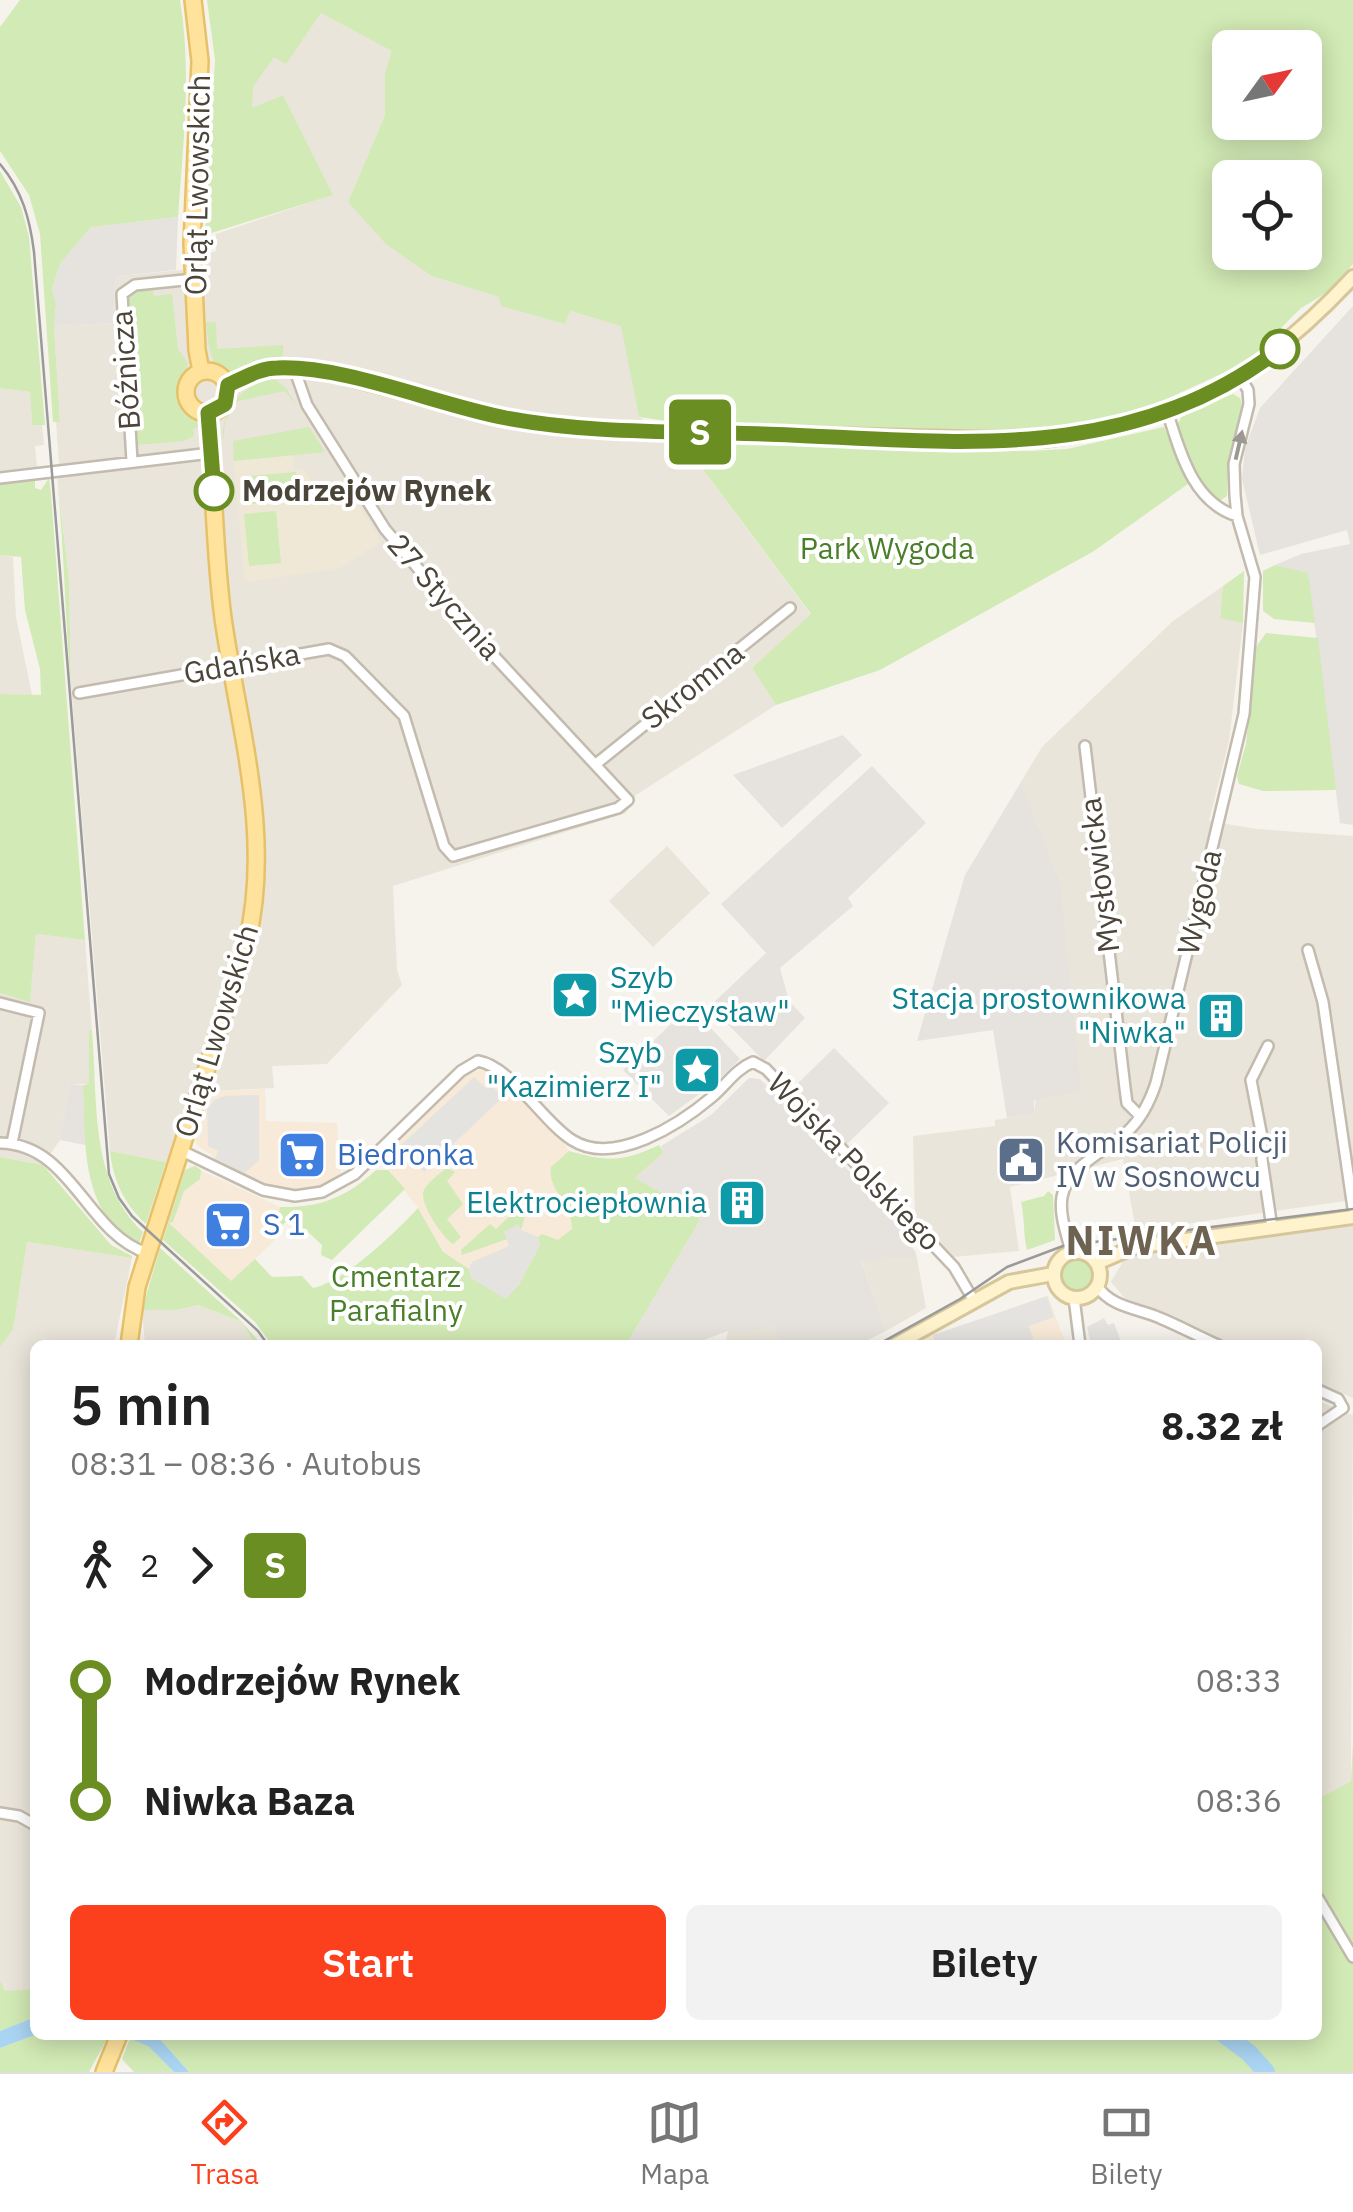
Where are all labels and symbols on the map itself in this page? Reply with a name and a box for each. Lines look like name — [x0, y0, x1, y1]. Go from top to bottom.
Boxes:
north arrow — [1212, 30, 1322, 140]
street label: Orląt Lwowskich — [175, 74, 218, 296]
street label: Bóźnicza — [101, 309, 148, 431]
unlabelled marker — [1261, 330, 1299, 368]
line badge: S — [668, 400, 732, 464]
one-way arrow — [1232, 429, 1247, 460]
place label: Modrzejów Rynek — [242, 470, 492, 509]
marker: Modrzejów Rynek — [195, 472, 233, 510]
street label: 27 Stycznia — [379, 525, 511, 667]
park label: Park Wygoda — [800, 528, 974, 567]
street label: Skromna — [633, 632, 751, 737]
street label: Gdańska — [180, 633, 303, 692]
street label: Mysłowicka — [1070, 795, 1127, 955]
street label: Wygoda — [1168, 845, 1230, 958]
street label: Orląt Lwowskich — [165, 919, 266, 1142]
place label: Szyb "Mieczysław" — [610, 957, 790, 1030]
place icon: Szyb "Mieczysław" — [549, 969, 601, 1021]
place label: Stacja prostownikowa "Niwka" — [891, 978, 1186, 1051]
building icon: Stacja prostownikowa "Niwka" — [1195, 990, 1247, 1042]
place label: Szyb "Kazimierz I" — [487, 1032, 662, 1105]
place icon: Szyb "Kazimierz I" — [671, 1044, 723, 1096]
street label: Wojska Polskiego — [760, 1063, 950, 1258]
place label: Komisariat Policji IV w Sosnowcu — [1056, 1122, 1288, 1195]
supermarket icon: Biedronka — [276, 1129, 328, 1181]
place label: Biedronka — [337, 1134, 474, 1173]
public building icon: Komisariat Policji IV w Sosnowcu — [995, 1134, 1047, 1186]
building icon: Elektrociepłownia — [716, 1177, 768, 1229]
place label: Elektrociepłownia — [466, 1182, 707, 1221]
supermarket icon: S 1 — [202, 1199, 254, 1251]
place label: S 1 — [263, 1204, 306, 1243]
district label: NIWKA — [1066, 1214, 1218, 1266]
park label: Cmentarz Parafialny — [329, 1256, 463, 1329]

